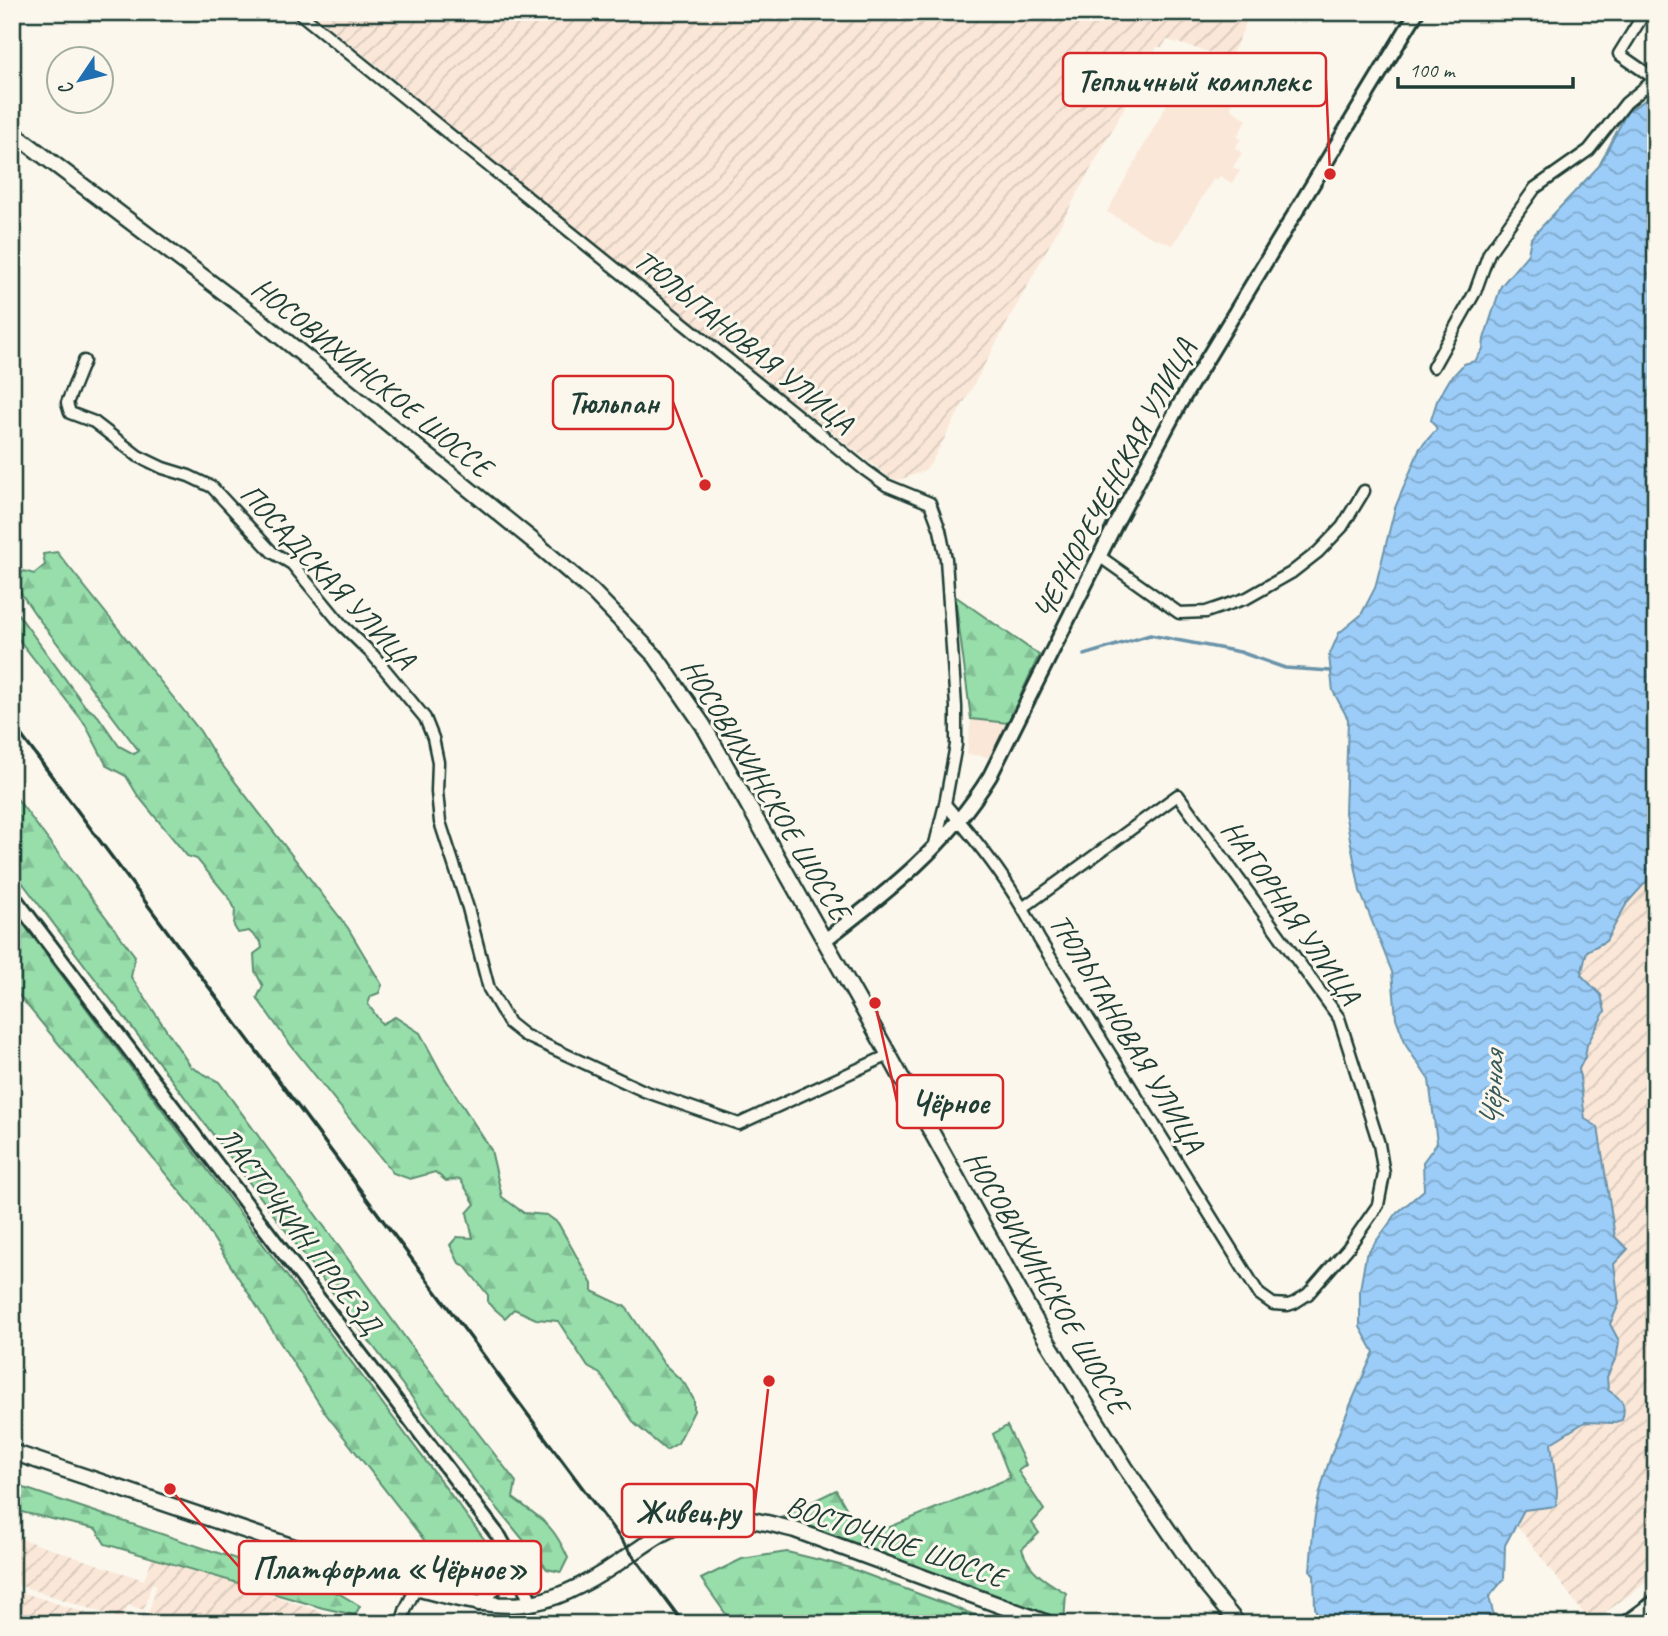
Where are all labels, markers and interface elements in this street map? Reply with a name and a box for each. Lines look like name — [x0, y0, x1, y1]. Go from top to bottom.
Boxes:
north arrow — [46, 46, 116, 116]
scale bar — [1398, 46, 1574, 90]
callout: Тепличный комплекс — [1063, 53, 1326, 106]
text: 100 m — [1409, 57, 1456, 83]
text: Тепличный комплекс — [1077, 60, 1312, 101]
text: С — [53, 76, 79, 100]
street label: ТЮЛЬПАНОВАЯ УЛИЦА — [626, 241, 862, 442]
street label: НОСОВИХИНСКОЕ ШОССЕ — [244, 268, 503, 488]
street label: ЧЕРНОРЕЧЕНСКАЯ УЛИЦА — [1024, 332, 1204, 626]
callout: Тюльпан — [553, 376, 673, 429]
text: Тюльпан — [567, 382, 661, 423]
street label: ПОСАДСКАЯ УЛИЦА — [232, 475, 425, 678]
street label: НОСОВИХИНСКОЕ ШОССЕ — [673, 651, 861, 930]
street label: НАГОРНАЯ УЛИЦА — [1213, 812, 1370, 1013]
street label: ТЮЛЬПАНОВАЯ УЛИЦА — [1041, 907, 1214, 1160]
water label: Чёрная — [1470, 1046, 1514, 1129]
callout: Чёрное — [897, 1075, 1003, 1128]
text: Чёрное — [911, 1082, 992, 1123]
street label: ЛАСТОЧКИН ПРОЕЗД — [209, 1119, 391, 1343]
street label: НОСОВИХИНСКОЕ ШОССЕ — [956, 1143, 1140, 1424]
callout: Живец.ру — [622, 1484, 754, 1537]
street label: ВОСТОЧНОЕ ШОССЕ — [782, 1486, 1014, 1597]
text: Живец.ру — [636, 1491, 743, 1532]
callout: Платформа «Чёрное» — [239, 1541, 541, 1594]
text: Платформа «Чёрное» — [253, 1548, 528, 1589]

